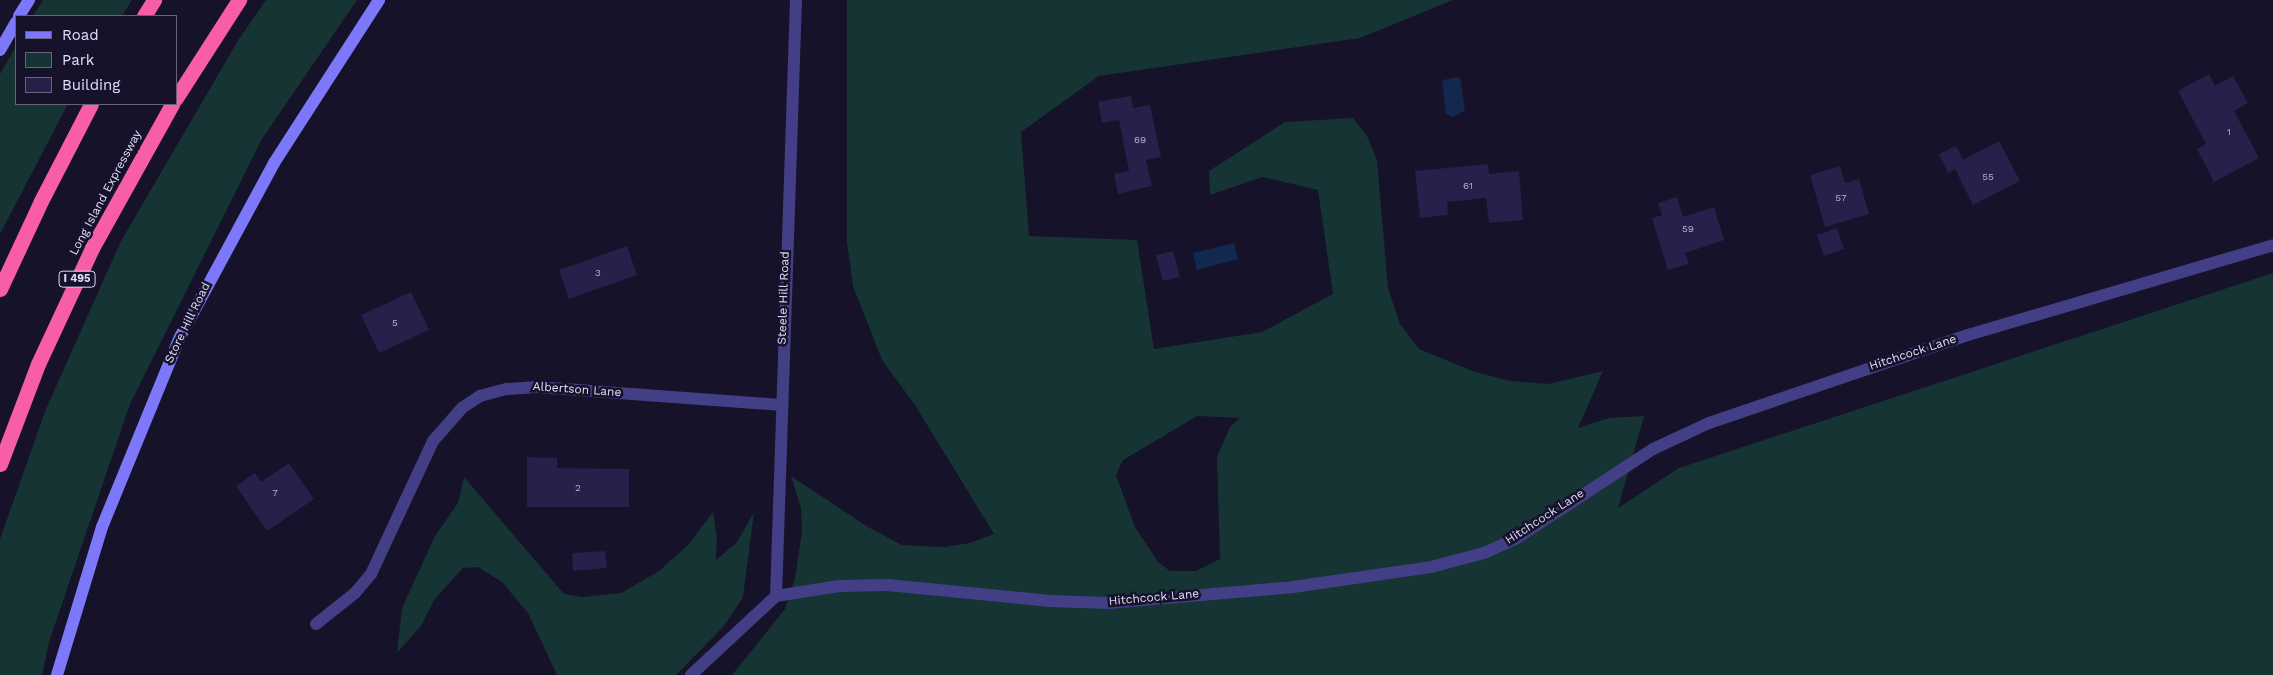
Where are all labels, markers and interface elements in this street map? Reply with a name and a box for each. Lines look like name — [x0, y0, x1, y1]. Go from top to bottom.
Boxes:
legend — [15, 15, 178, 105]
text: Road — [62, 26, 99, 44]
text: Park — [62, 51, 94, 69]
text: Building — [62, 76, 120, 94]
house number: 1 — [2227, 126, 2231, 138]
street label: Long Island Expressway — [67, 128, 145, 258]
house number: 69 — [1134, 134, 1146, 146]
house number: 55 — [1982, 171, 1994, 183]
house number: 61 — [1463, 180, 1473, 192]
house number: 57 — [1835, 192, 1847, 204]
house number: 59 — [1682, 223, 1694, 235]
street label: Steele Hill Road — [775, 251, 793, 345]
house number: 3 — [595, 267, 601, 279]
road number: I 495 — [58, 270, 96, 288]
street label: Store Hill Road — [162, 280, 214, 366]
house number: 5 — [392, 317, 398, 329]
street label: Hitchcock Lane — [1867, 332, 1959, 374]
street label: Albertson Lane — [532, 380, 622, 400]
house number: 2 — [575, 482, 581, 494]
street label: Hitchcock Lane — [1503, 486, 1587, 548]
house number: 7 — [272, 487, 278, 499]
street label: Hitchcock Lane — [1108, 587, 1200, 609]

